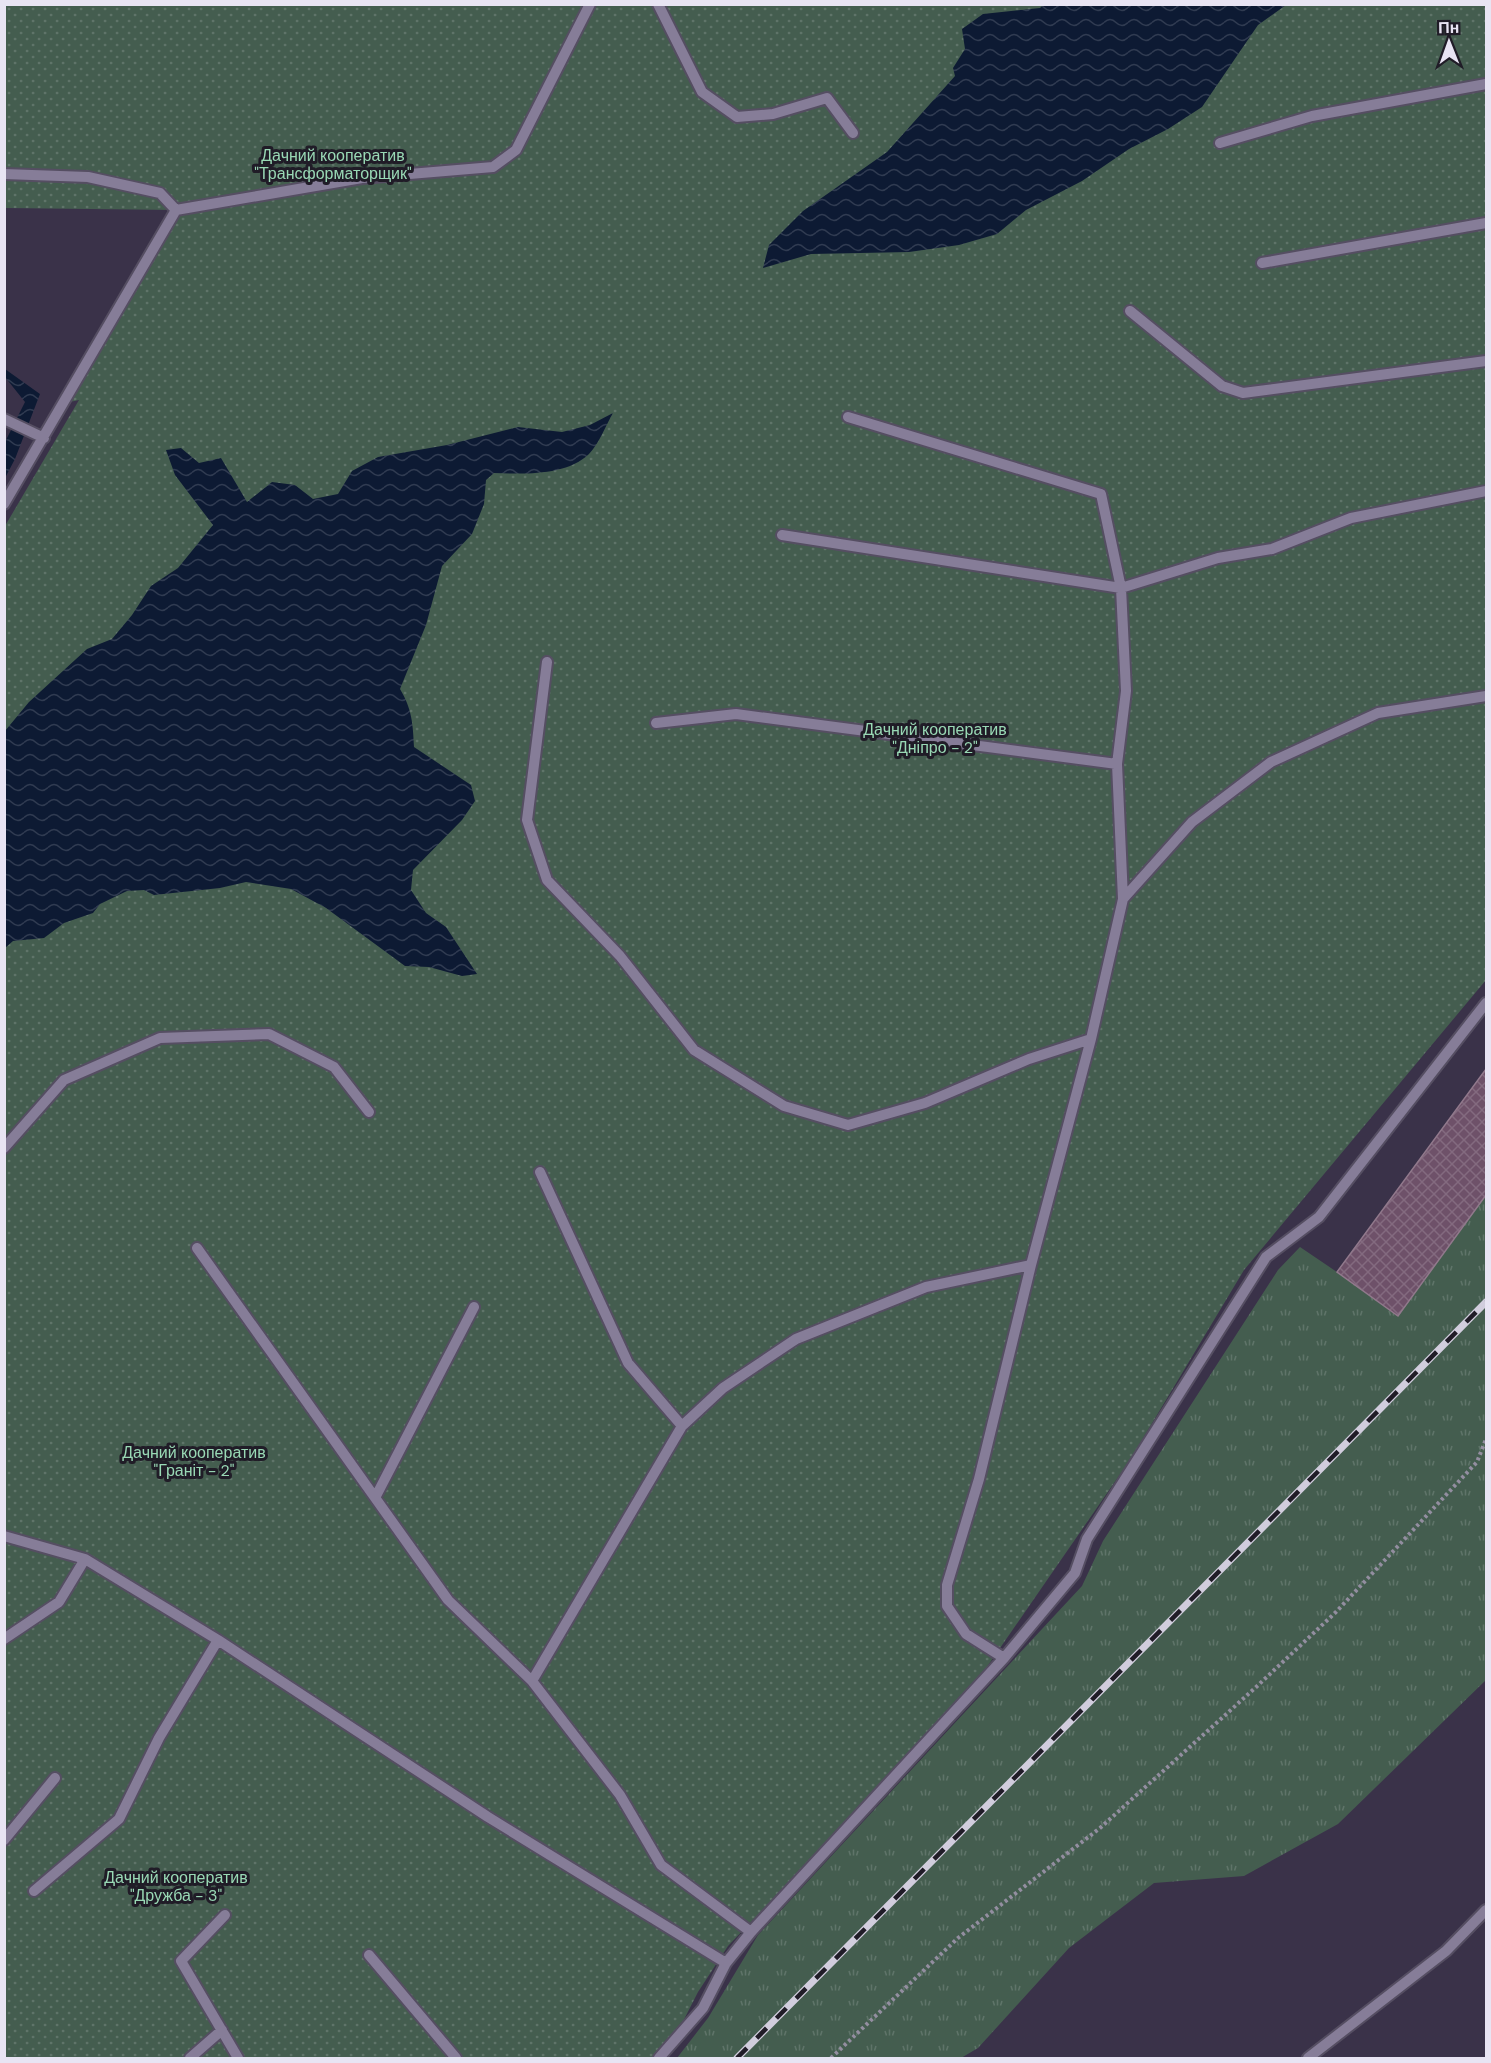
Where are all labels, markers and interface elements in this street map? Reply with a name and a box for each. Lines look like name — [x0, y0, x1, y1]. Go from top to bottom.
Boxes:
north arrow — [1419, 12, 1479, 72]
text: Пн — [1438, 17, 1460, 38]
park label: Дачний кооператив "Трансформаторщик" — [254, 145, 412, 184]
park label: Дачний кооператив "Дніпро - 2" — [863, 719, 1007, 758]
park label: Дачний кооператив "Граніт - 2" — [122, 1442, 266, 1481]
park label: Дачний кооператив "Дружба - 3" — [104, 1867, 248, 1906]

